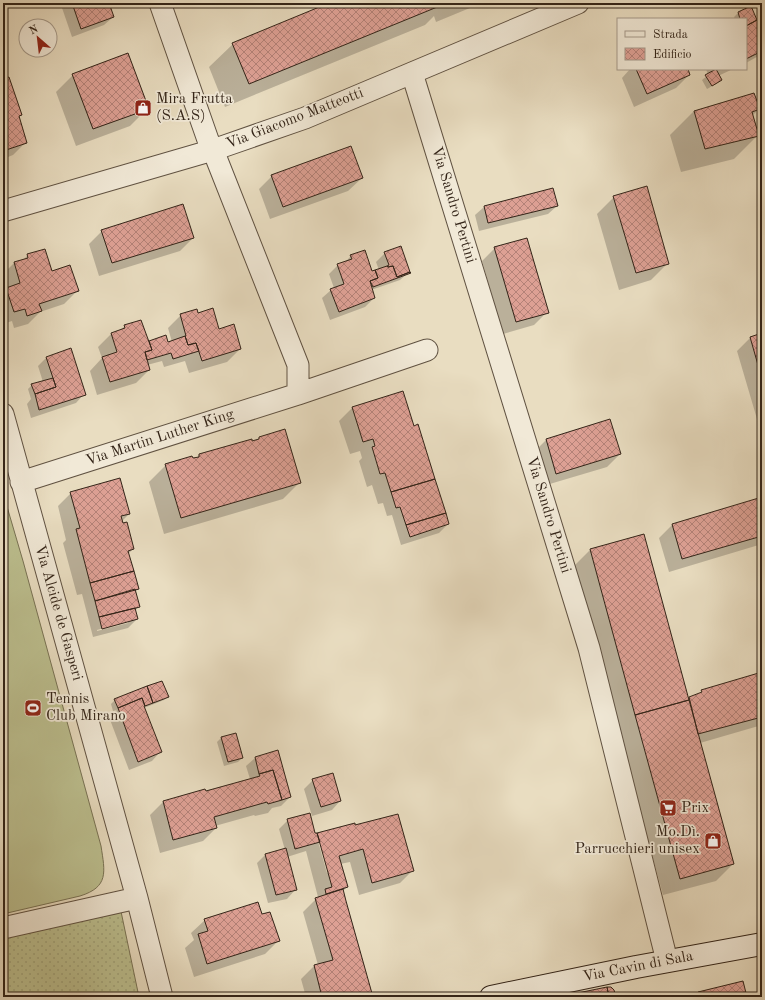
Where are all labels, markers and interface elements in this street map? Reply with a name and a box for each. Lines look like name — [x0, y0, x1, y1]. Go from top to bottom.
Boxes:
north arrow — [18, 18, 58, 58]
legend — [617, 18, 747, 70]
text: N — [28, 23, 41, 37]
text: Strada — [653, 29, 688, 41]
text: Edificio — [653, 49, 692, 61]
street label: Via Giacomo Matteotti — [224, 86, 366, 152]
place label: Mira Frutta (S.A.S) — [156, 92, 233, 124]
shop icon: Mira Frutta (S.A.S) — [133, 98, 153, 118]
street label: Via Sandro Pertini — [428, 145, 478, 265]
street label: Via Martin Luther King — [84, 407, 236, 469]
street label: Via Sandro Pertini — [523, 455, 573, 575]
street label: Via Alcide de Gasperi — [31, 544, 85, 682]
place label: Tennis Club Mirano — [46, 692, 126, 724]
sports icon: Tennis Club Mirano — [23, 698, 43, 718]
supermarket icon: Prix — [658, 798, 678, 818]
place label: Prix — [681, 801, 709, 816]
place label: Mo.Dì. Parrucchieri unisex — [575, 825, 700, 857]
shop icon: Mo.Dì. Parrucchieri unisex — [703, 831, 723, 851]
street label: Via Cavin di Sala — [582, 949, 695, 985]

